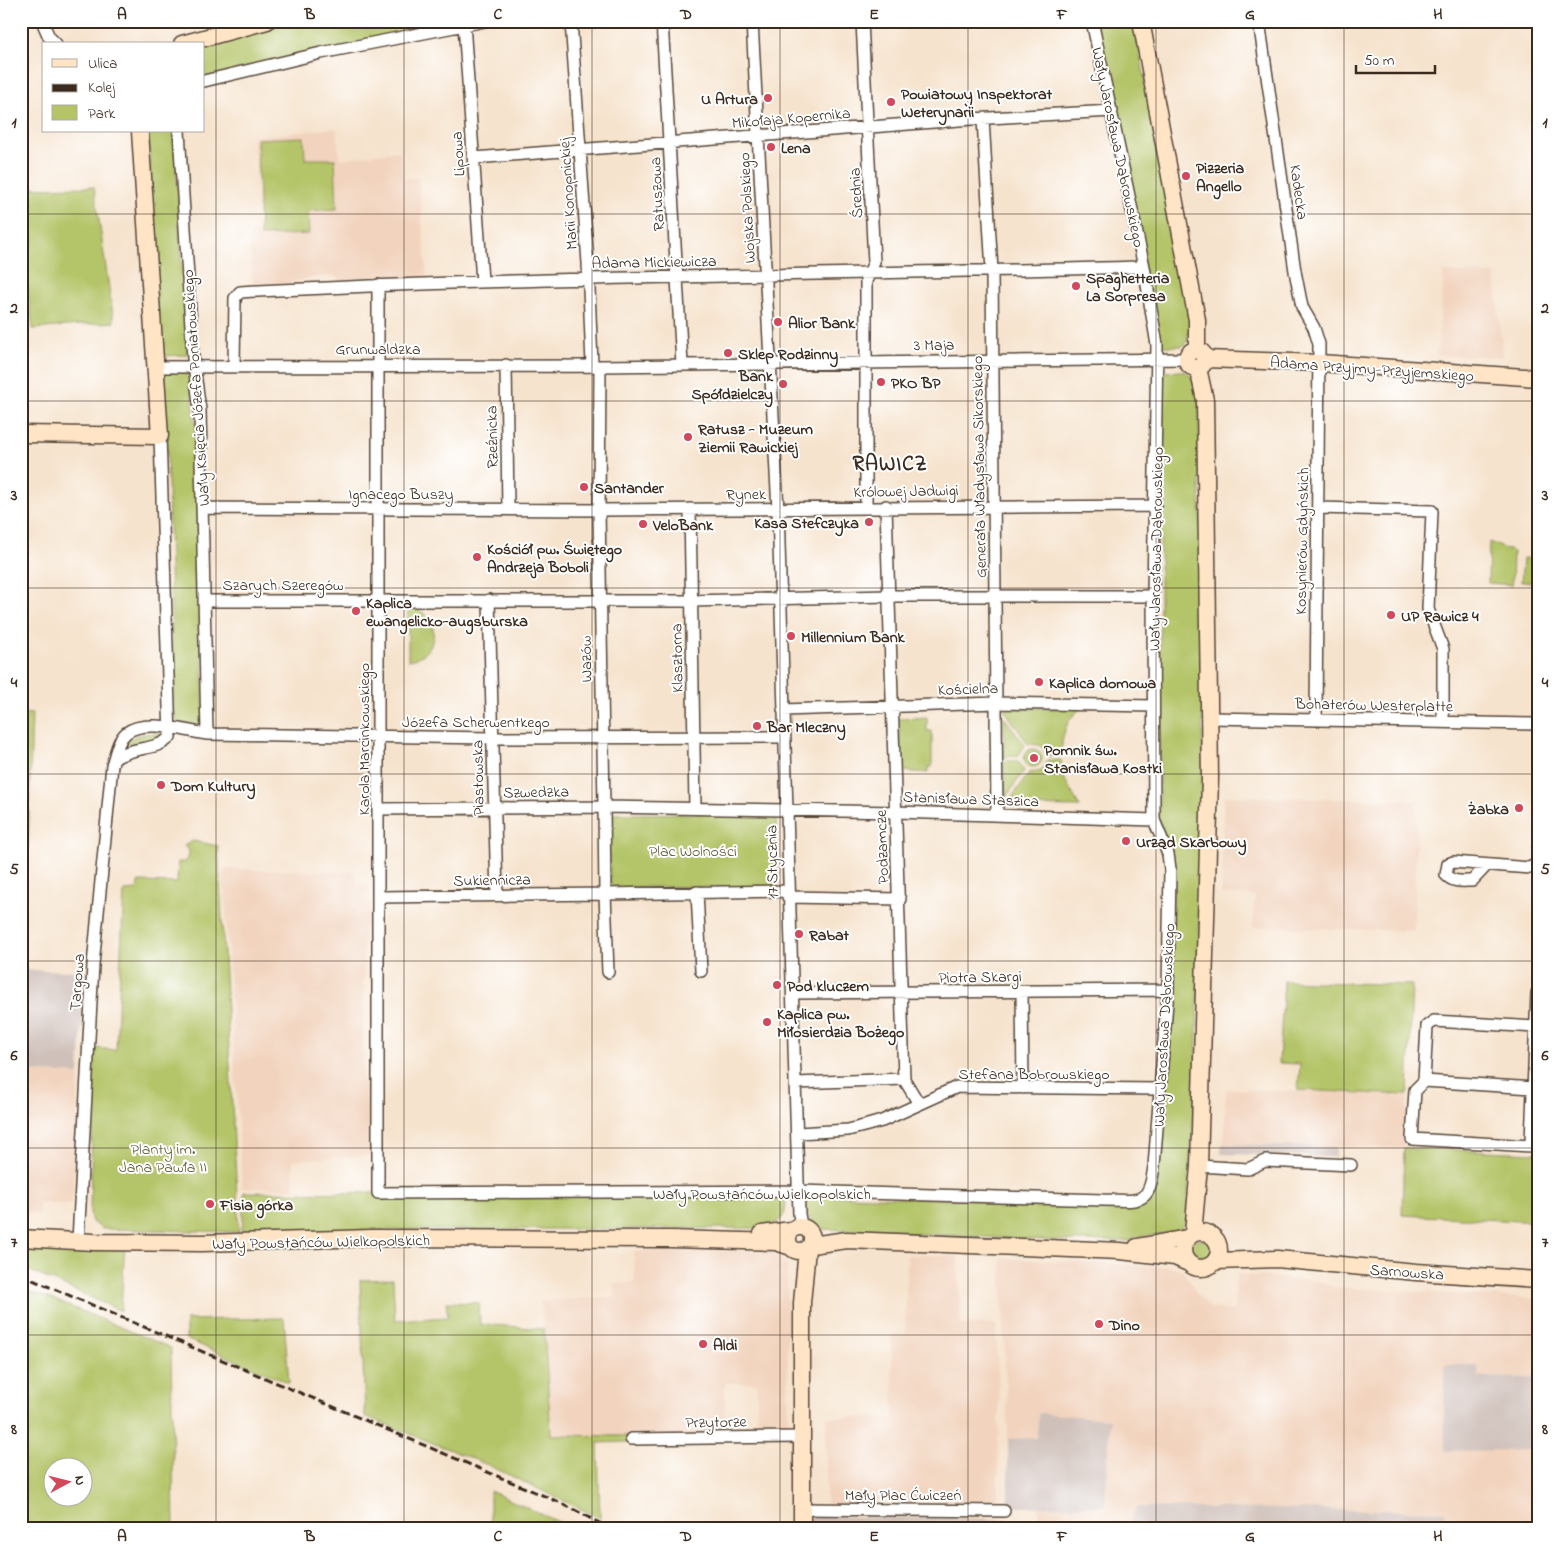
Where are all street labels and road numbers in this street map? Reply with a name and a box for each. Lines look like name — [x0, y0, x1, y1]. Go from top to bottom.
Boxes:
street label: Wały Jarosława Dąbrowskiego — [1084, 45, 1150, 250]
street label: Mikołaja Kopernika — [731, 102, 851, 136]
street label: Lipowa — [445, 131, 473, 177]
street label: Marii Konopnickiej — [553, 136, 585, 251]
street label: Wojska Polskiego — [733, 152, 763, 264]
street label: Ratuszowa — [644, 156, 672, 232]
street label: Kadecka — [1282, 163, 1314, 221]
street label: Średnia — [844, 167, 870, 219]
street label: Adama Mickiewicza — [591, 250, 717, 276]
street label: Wały Księcia Józefa Poniatowskiego — [177, 269, 217, 507]
street label: 3 Maja — [913, 334, 955, 358]
street label: Grunwaldzka — [335, 338, 421, 362]
street label: Adama Przyjmy-Przyjemskiego — [1269, 351, 1475, 389]
street label: Generała Władysława Sikorskiego — [966, 356, 994, 578]
street label: Rzeźnicka — [480, 405, 506, 469]
street label: Wały Jarosława Dąbrowskiego — [1143, 447, 1171, 651]
street label: Kosynierów Gdyńskich — [1290, 467, 1316, 615]
street label: Królowej Jadwigi — [853, 479, 959, 505]
street label: Ignacego Buszy — [349, 483, 454, 507]
street label: Rynek — [726, 483, 767, 507]
street label: Szarych Szeregów — [223, 574, 343, 598]
street label: Klasztorna — [665, 623, 691, 693]
street label: Wazów — [575, 635, 599, 682]
street label: Karola Marcinkowskiego — [353, 663, 377, 815]
street label: Kościelna — [937, 677, 999, 703]
street label: Bohaterów Westerplatte — [1294, 693, 1454, 719]
street label: Józefa Scherwentkego — [402, 711, 550, 735]
street label: Piastowska — [466, 740, 492, 816]
street label: Szwedzka — [503, 780, 569, 806]
street label: Stanisława Staszica — [902, 786, 1039, 814]
street label: Podzamcze — [870, 809, 896, 885]
street label: 17 Stycznia — [760, 825, 786, 899]
street label: Sukiennicza — [453, 868, 531, 894]
street label: Wały Jarosława Dąbrowskiego — [1148, 923, 1182, 1128]
street label: Targowa — [64, 953, 92, 1012]
street label: Piotra Skargi — [938, 965, 1022, 991]
street label: Stefana Bobrowskiego — [959, 1063, 1109, 1087]
street label: Wały Powstańców Wielkopolskich — [653, 1183, 871, 1207]
street label: Wały Powstańców Wielkopolskich — [212, 1229, 430, 1257]
street label: Sarnowska — [1369, 1258, 1445, 1288]
street label: Przytorze — [685, 1410, 748, 1436]
street label: Mały Plac Ćwiczeń — [845, 1484, 961, 1508]

